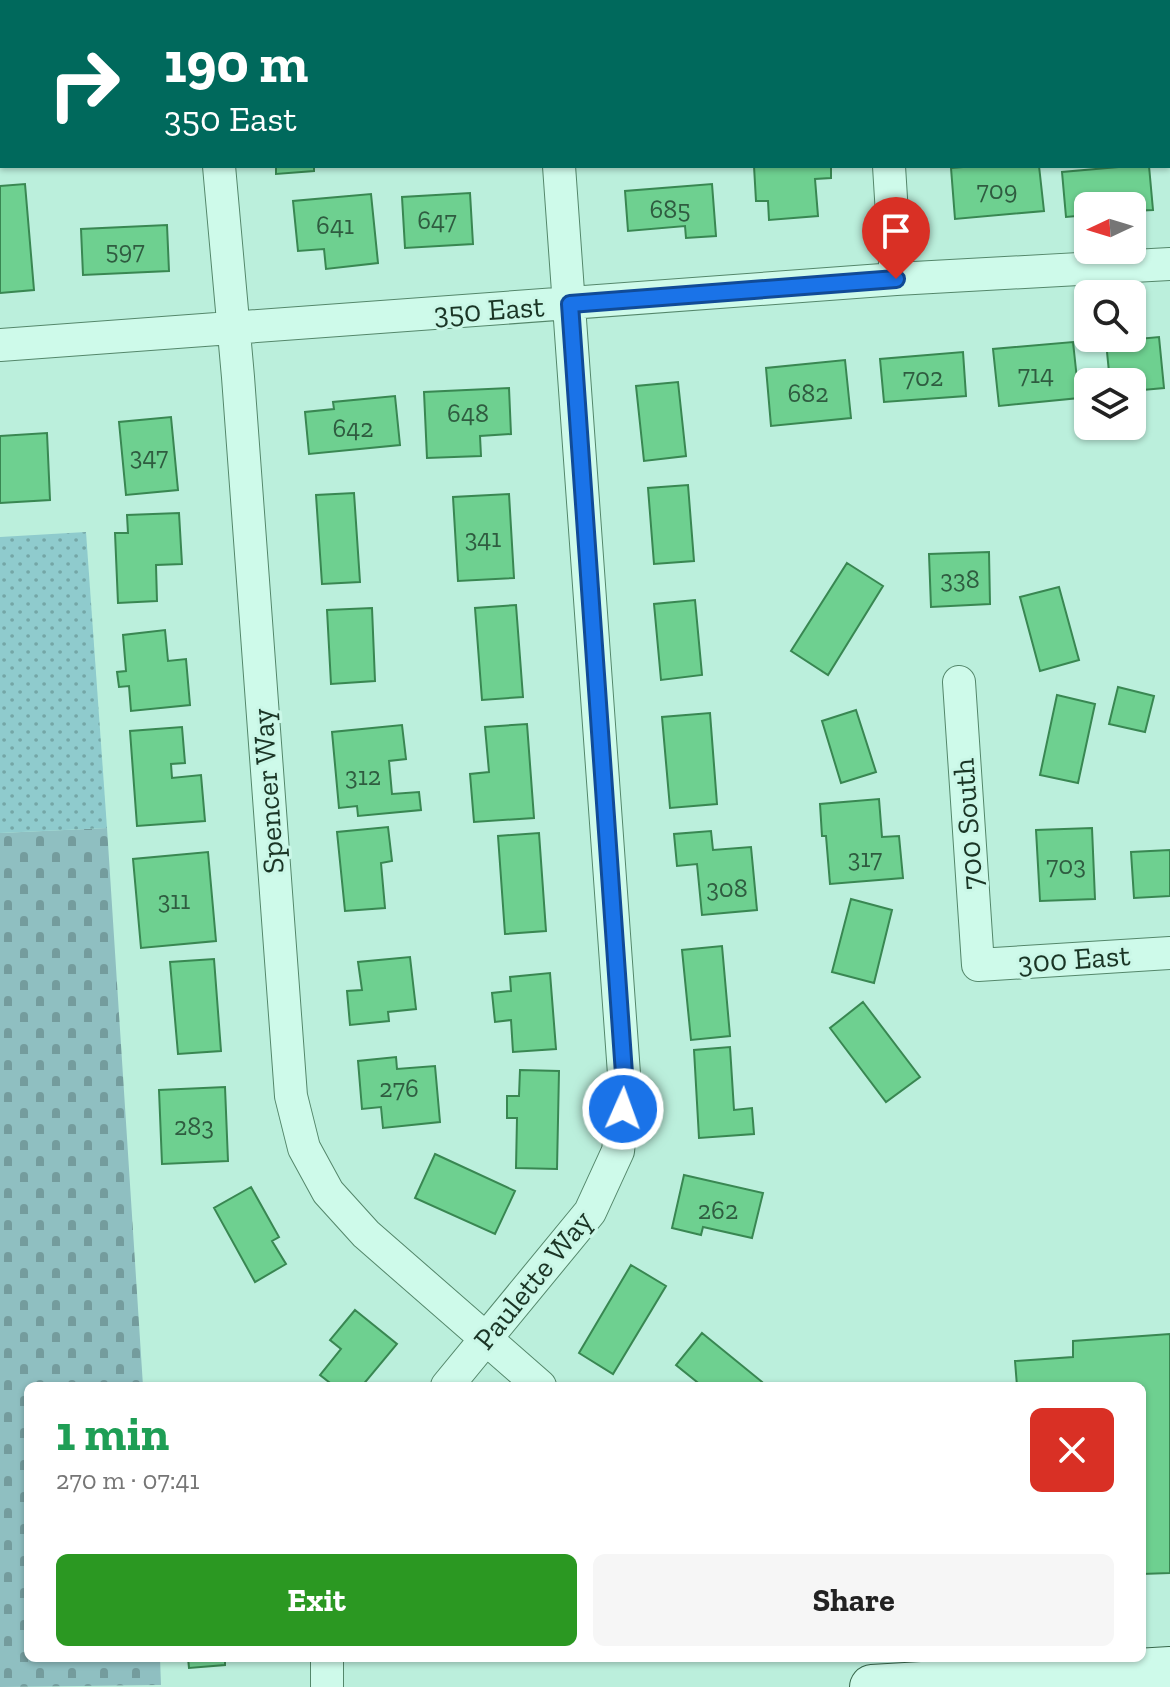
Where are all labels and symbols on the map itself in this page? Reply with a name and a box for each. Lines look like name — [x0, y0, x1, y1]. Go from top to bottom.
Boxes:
house number: 709 — [976, 174, 1018, 206]
north arrow — [1074, 192, 1146, 264]
house number: 685 — [649, 193, 691, 225]
pin — [862, 197, 930, 279]
house number: 647 — [417, 204, 457, 236]
house number: 641 — [316, 209, 354, 241]
house number: 597 — [105, 234, 145, 266]
street label: 350 East — [433, 288, 545, 332]
house number: 714 — [1018, 358, 1054, 390]
house number: 702 — [903, 361, 943, 393]
house number: 682 — [787, 377, 829, 409]
house number: 648 — [447, 397, 489, 429]
house number: 642 — [332, 412, 374, 444]
house number: 347 — [130, 440, 168, 472]
house number: 341 — [465, 522, 501, 554]
house number: 338 — [940, 563, 980, 595]
street label: Spencer Way — [244, 706, 292, 875]
street label: 700 South — [945, 757, 991, 891]
house number: 312 — [345, 760, 381, 792]
house number: 317 — [848, 842, 882, 874]
house number: 703 — [1046, 849, 1086, 881]
house number: 308 — [706, 872, 748, 904]
house number: 311 — [158, 884, 190, 916]
street label: 300 East — [1017, 937, 1131, 981]
position arrow — [581, 1067, 665, 1151]
house number: 276 — [379, 1072, 419, 1104]
house number: 283 — [174, 1110, 214, 1142]
house number: 262 — [698, 1194, 738, 1226]
street label: Paulette Way — [466, 1203, 600, 1357]

